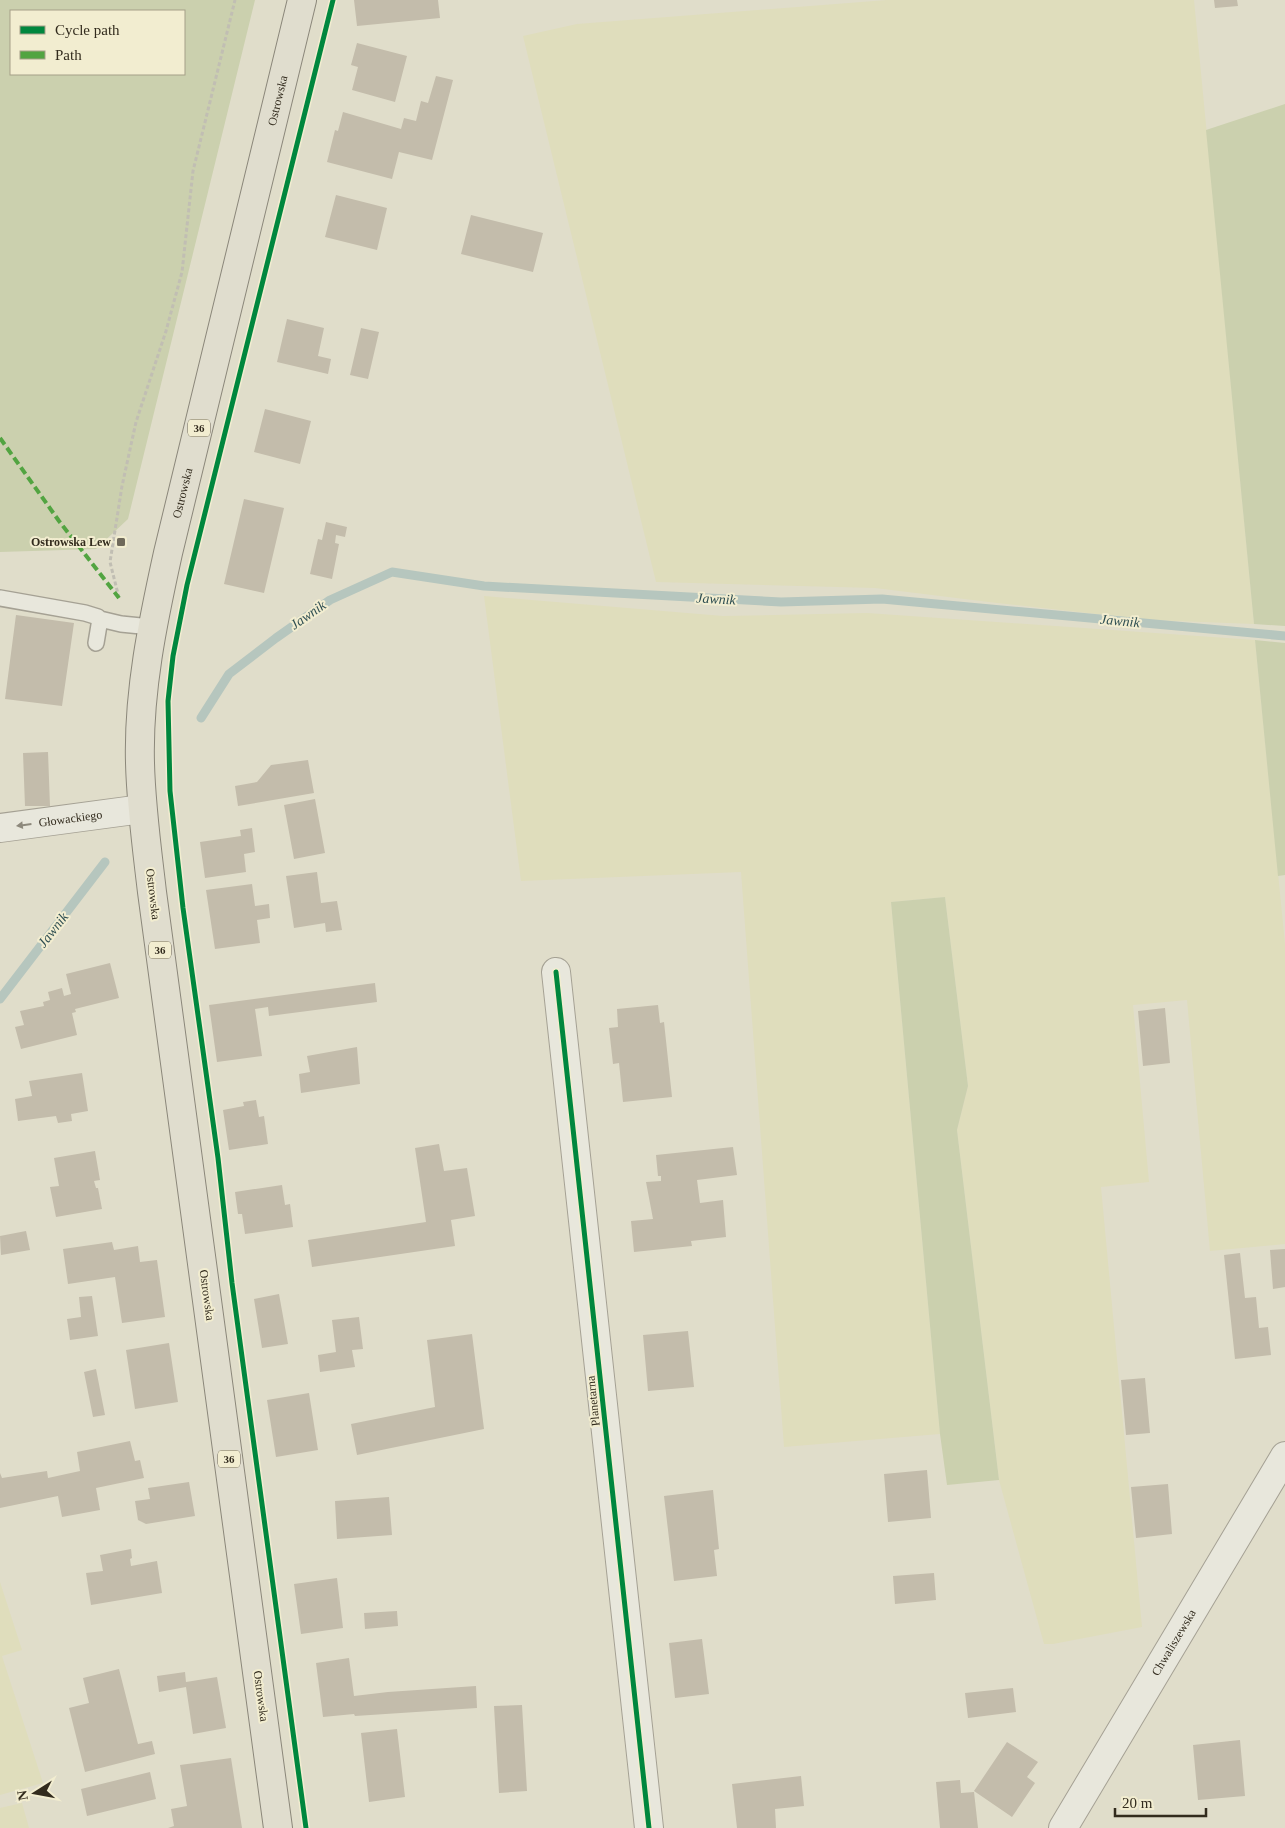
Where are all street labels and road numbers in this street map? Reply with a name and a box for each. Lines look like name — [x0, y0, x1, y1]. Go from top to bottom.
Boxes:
street label: Ostrowska — [265, 73, 291, 127]
road number: 36 — [188, 419, 210, 436]
street label: Ostrowska — [170, 466, 196, 520]
street label: Głowackiego — [38, 807, 103, 830]
street label: Ostrowska — [143, 868, 163, 921]
road number: 36 — [149, 942, 171, 958]
street label: Ostrowska — [196, 1269, 218, 1322]
street label: Planetarna — [583, 1374, 603, 1427]
road number: 36 — [218, 1450, 240, 1468]
street label: Chwaliszewska — [1149, 1606, 1199, 1678]
street label: Ostrowska — [250, 1670, 272, 1723]

